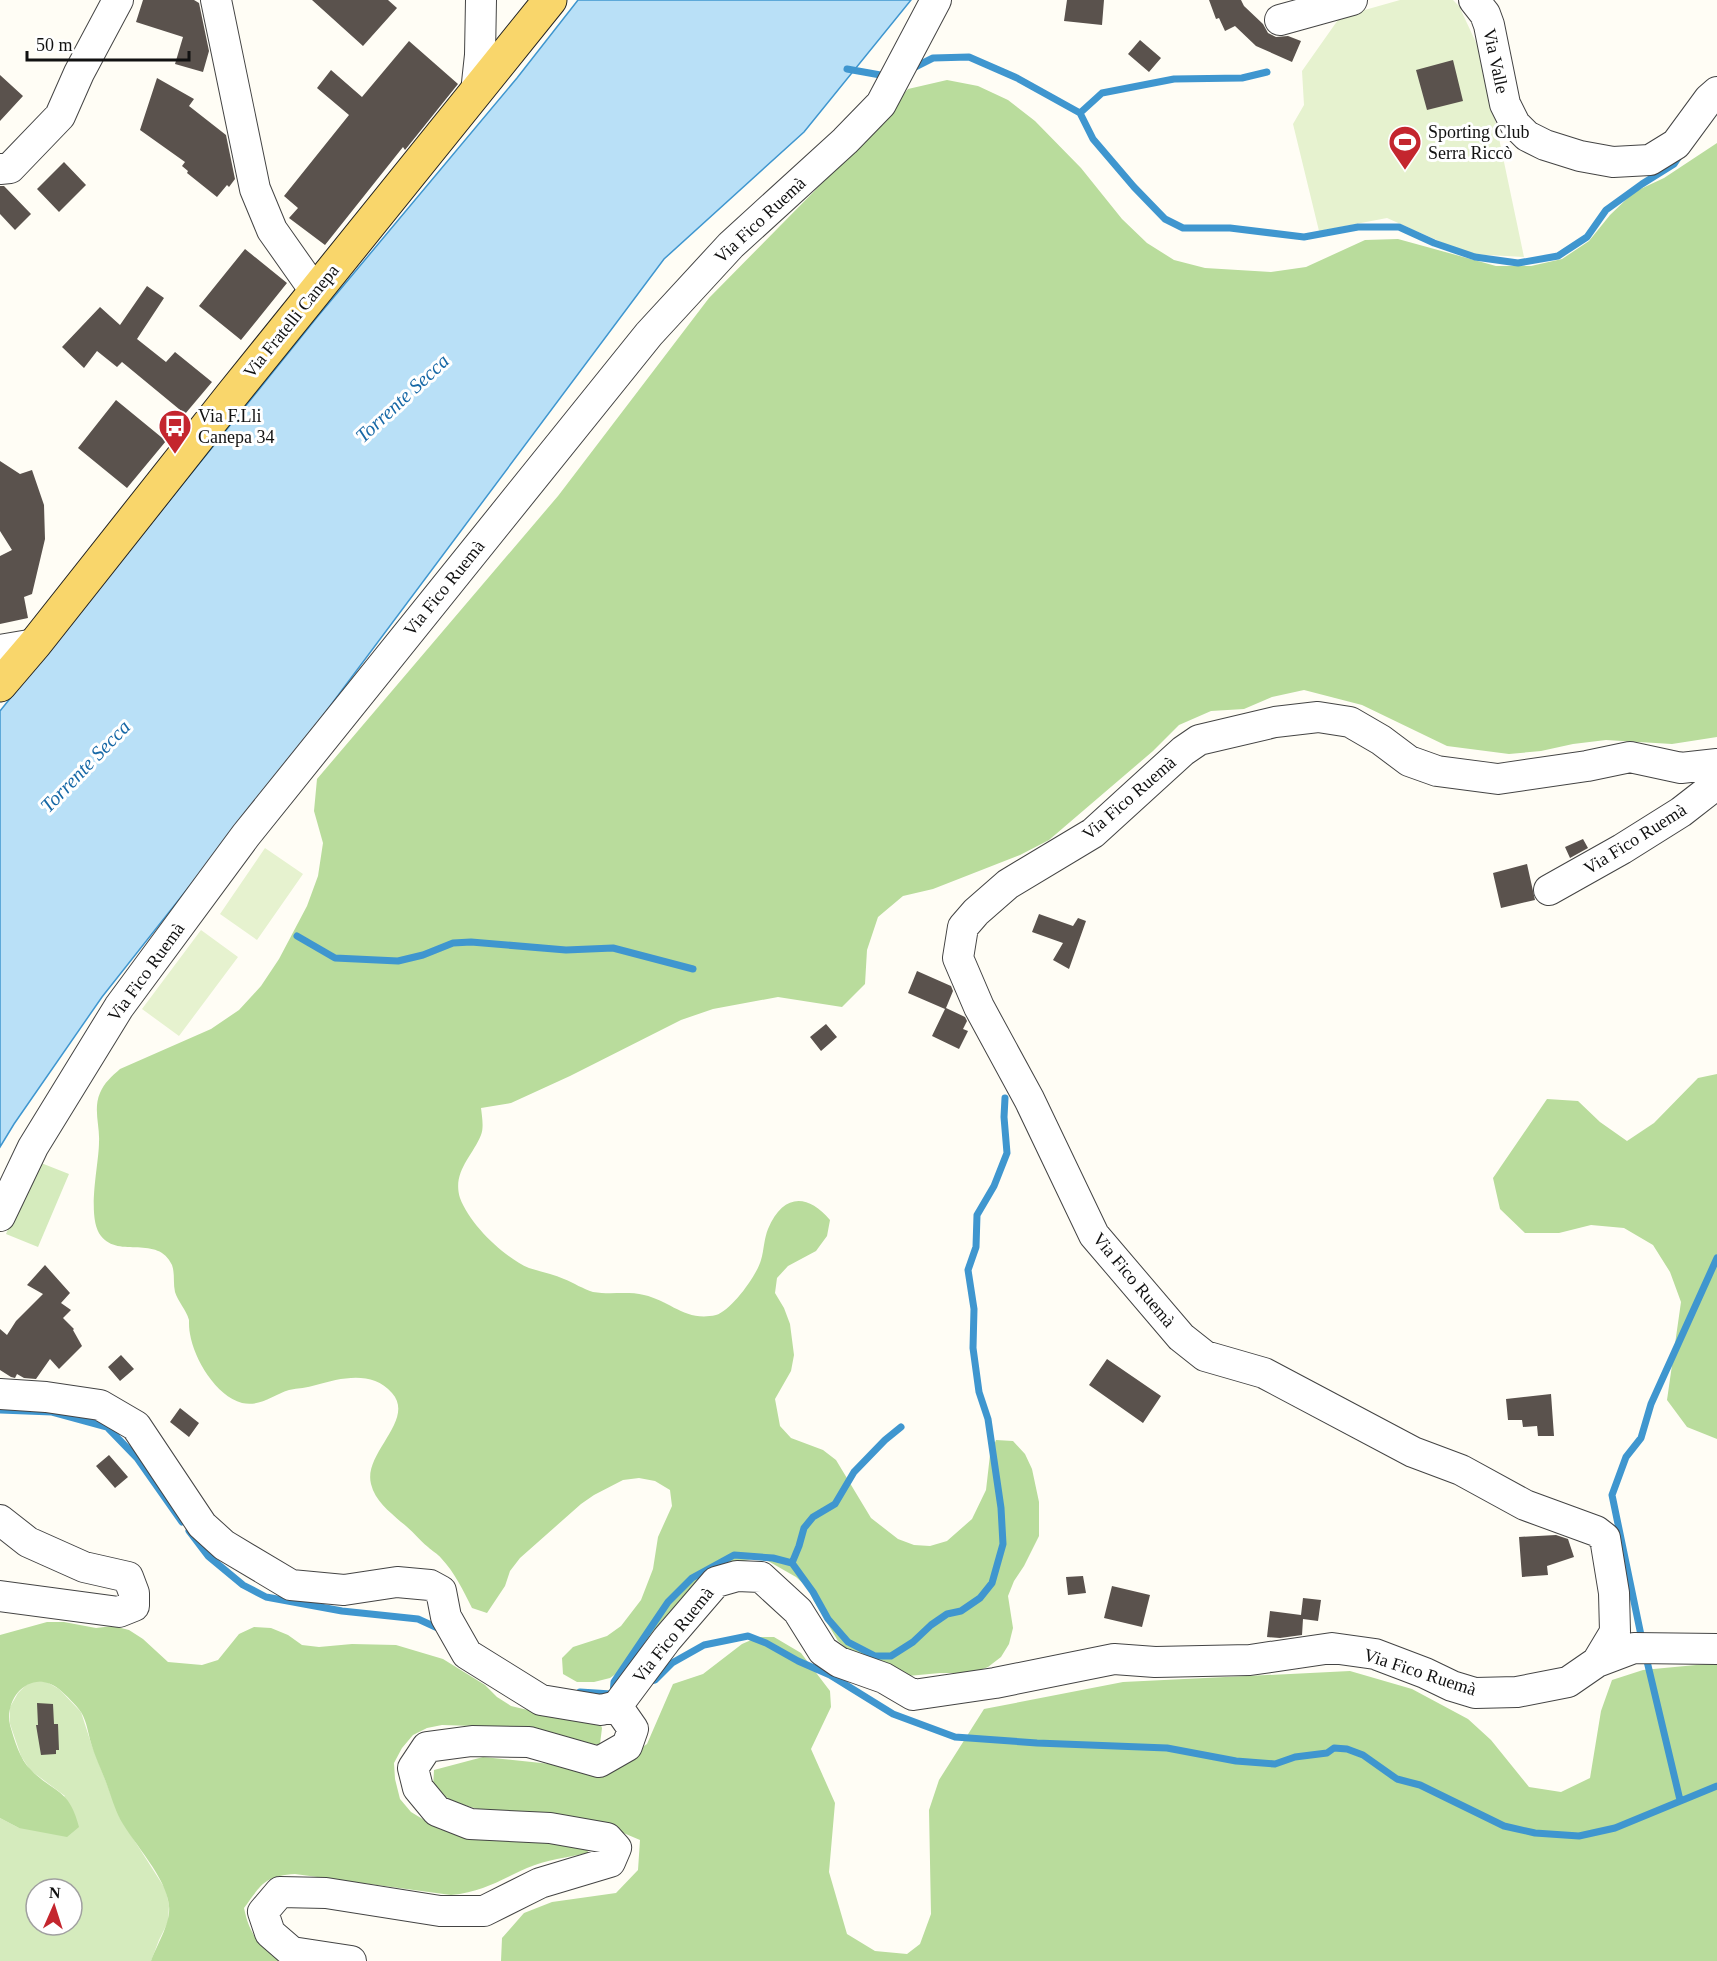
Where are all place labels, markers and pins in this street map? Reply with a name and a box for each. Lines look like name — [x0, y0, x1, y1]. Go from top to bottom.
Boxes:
place label: Sporting Club Serra Riccò — [1428, 122, 1530, 163]
sports icon: Sporting Club Serra Riccò — [1387, 124, 1423, 171]
place label: Via F.Lli Canepa 34 — [198, 406, 274, 447]
bus stop icon: Via F.Lli Canepa 34 — [157, 408, 193, 455]

